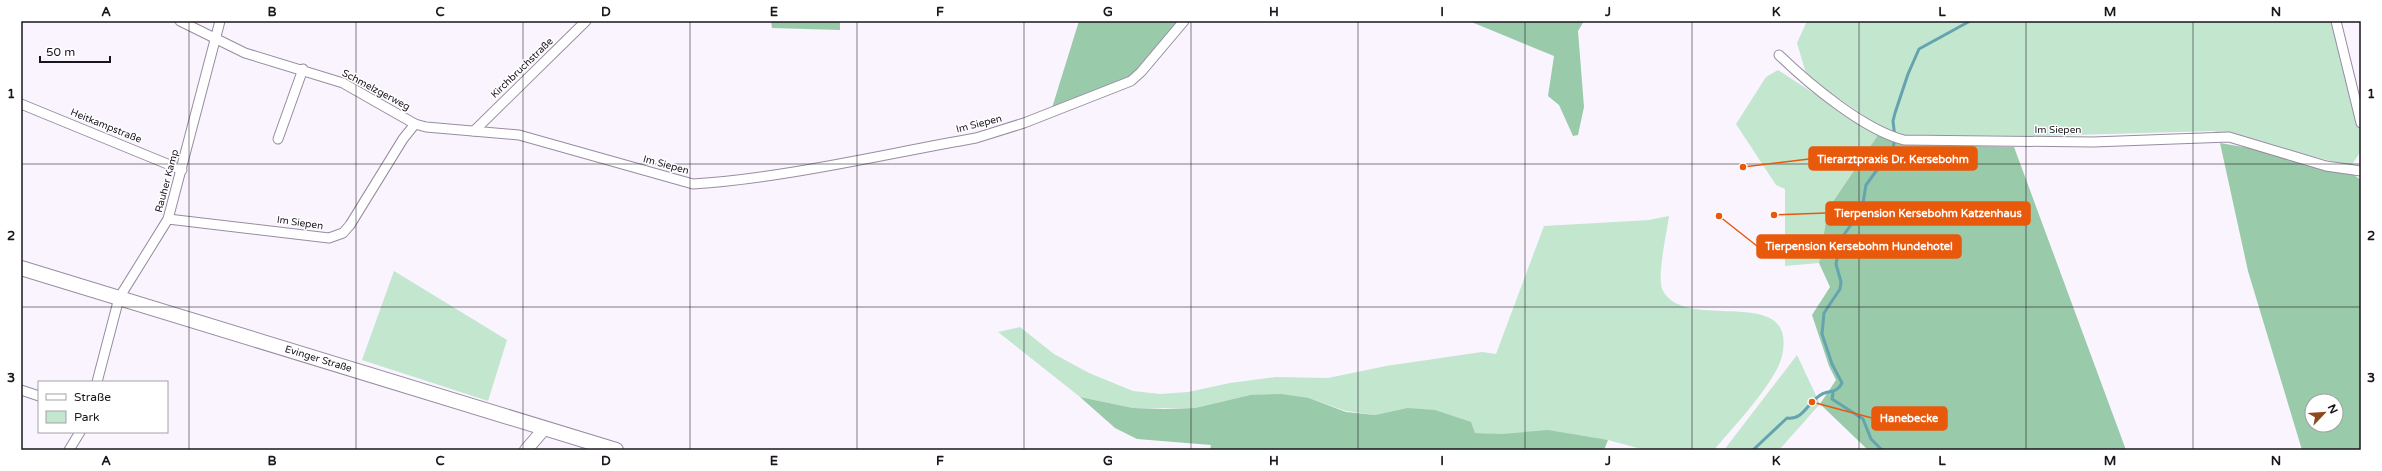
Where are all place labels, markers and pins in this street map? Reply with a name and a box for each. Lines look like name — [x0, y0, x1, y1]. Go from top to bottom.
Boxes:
callout: Tierarztpraxis Dr. Kersebohm — [1809, 147, 1977, 170]
callout: Tierpension Kersebohm Katzenhaus — [1826, 202, 2030, 225]
callout: Tierpension Kersebohm Hundehotel — [1757, 235, 1961, 258]
callout: Hanebecke — [1872, 407, 1947, 430]

